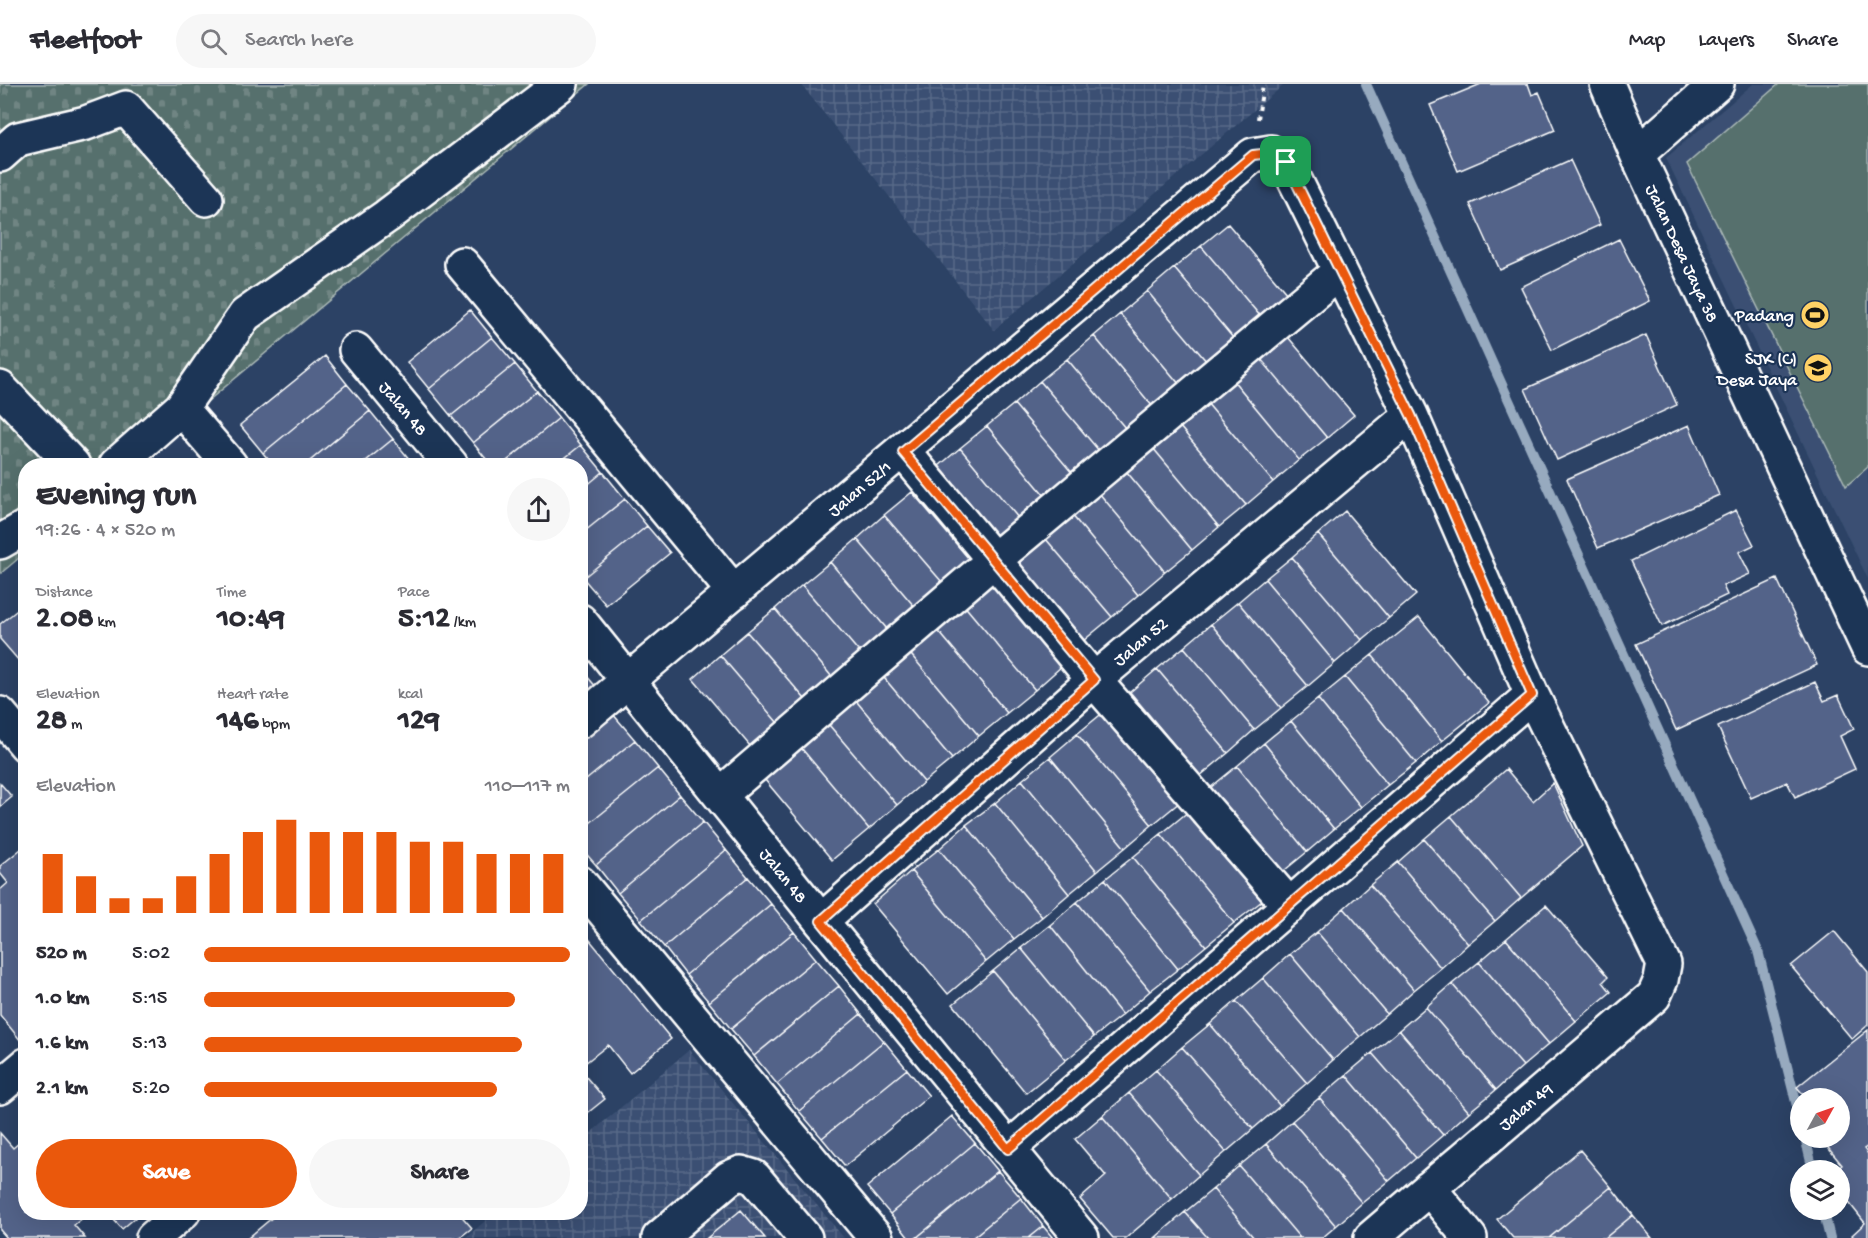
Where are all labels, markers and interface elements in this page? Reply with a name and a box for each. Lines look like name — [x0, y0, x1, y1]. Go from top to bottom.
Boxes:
search box — [176, 14, 596, 68]
text: Fleetfoot — [30, 25, 140, 58]
icon: search — [197, 25, 230, 58]
text: Search here — [245, 28, 353, 54]
text: Map — [1629, 29, 1665, 54]
text: Layers — [1698, 29, 1754, 54]
text: Share — [1787, 29, 1838, 54]
pin — [1260, 136, 1311, 187]
icon: arrive — [1269, 145, 1302, 178]
street label: Jalan Desa Jaya 38 — [1640, 182, 1722, 327]
sports icon: Padang — [1799, 299, 1831, 331]
place label: Padang — [1734, 307, 1794, 328]
place label: SJK (C) Desa Jaya — [1716, 350, 1798, 392]
school or university icon: SJK (C) Desa Jaya — [1802, 352, 1834, 384]
street label: Jalan 48 — [373, 378, 431, 441]
street label: Jalan 52/1 — [825, 457, 897, 522]
text: Evening run — [36, 478, 196, 516]
button: share — [507, 478, 570, 541]
text: 19:26 · 4 × 520 m — [36, 520, 175, 543]
text: Distance — [36, 584, 93, 603]
text: Time — [217, 584, 246, 603]
text: Pace — [398, 584, 429, 603]
text: 2.08 — [36, 603, 94, 638]
text: 10:49 — [217, 603, 285, 638]
text: 5:12 — [398, 603, 450, 638]
text: km — [94, 614, 116, 633]
text: /km — [450, 614, 476, 633]
street label: Jalan 52 — [1110, 614, 1173, 672]
text: Elevation — [36, 686, 100, 705]
text: Heart rate — [217, 686, 289, 705]
text: kcal — [398, 686, 423, 705]
text: 28 — [36, 705, 67, 740]
text: 146 — [217, 705, 259, 740]
text: 129 — [398, 705, 440, 740]
text: m — [67, 716, 82, 735]
text: bpm — [259, 716, 290, 735]
text: Elevation — [36, 776, 116, 799]
text: 110–117 m — [485, 776, 570, 799]
street label: Jalan 48 — [754, 845, 811, 908]
text: 520 m — [36, 943, 87, 966]
text: 5:02 — [132, 943, 170, 966]
text: 1.0 km — [36, 988, 90, 1011]
text: 5:15 — [132, 988, 167, 1011]
text: 1.6 km — [36, 1033, 88, 1056]
text: 5:13 — [132, 1033, 167, 1056]
text: 2.1 km — [36, 1078, 88, 1101]
text: 5:20 — [132, 1078, 170, 1101]
street label: Jalan 49 — [1495, 1079, 1558, 1136]
north arrow — [1790, 1088, 1850, 1148]
map controls — [1790, 1088, 1850, 1220]
button: Save — [36, 1139, 297, 1208]
button: Share — [309, 1139, 570, 1208]
button: layers — [1790, 1160, 1850, 1220]

